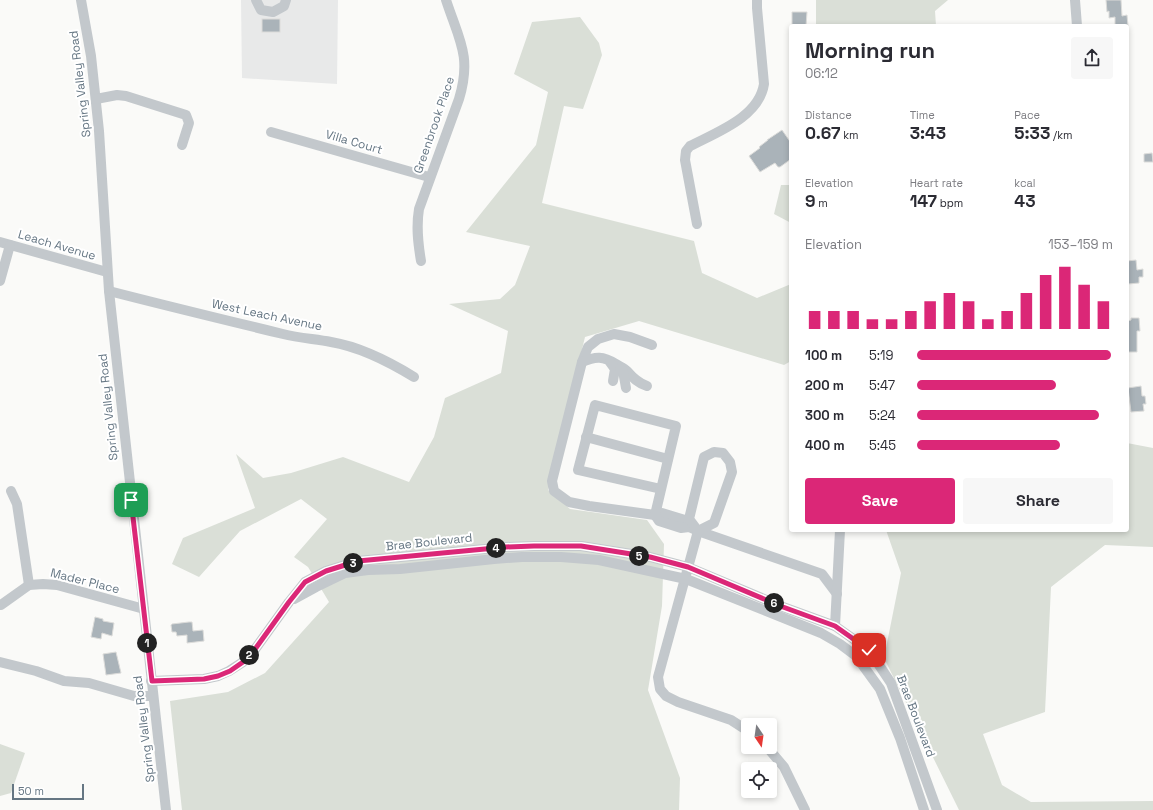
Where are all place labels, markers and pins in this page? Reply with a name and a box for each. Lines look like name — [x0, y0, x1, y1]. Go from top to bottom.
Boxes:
pin — [114, 483, 148, 517]
pin: 4 — [486, 538, 506, 558]
pin: 5 — [629, 546, 649, 566]
pin: 3 — [343, 553, 363, 573]
pin: 6 — [764, 593, 784, 613]
pin: 1 — [137, 633, 157, 653]
pin — [852, 633, 886, 667]
pin: 2 — [239, 645, 259, 665]

